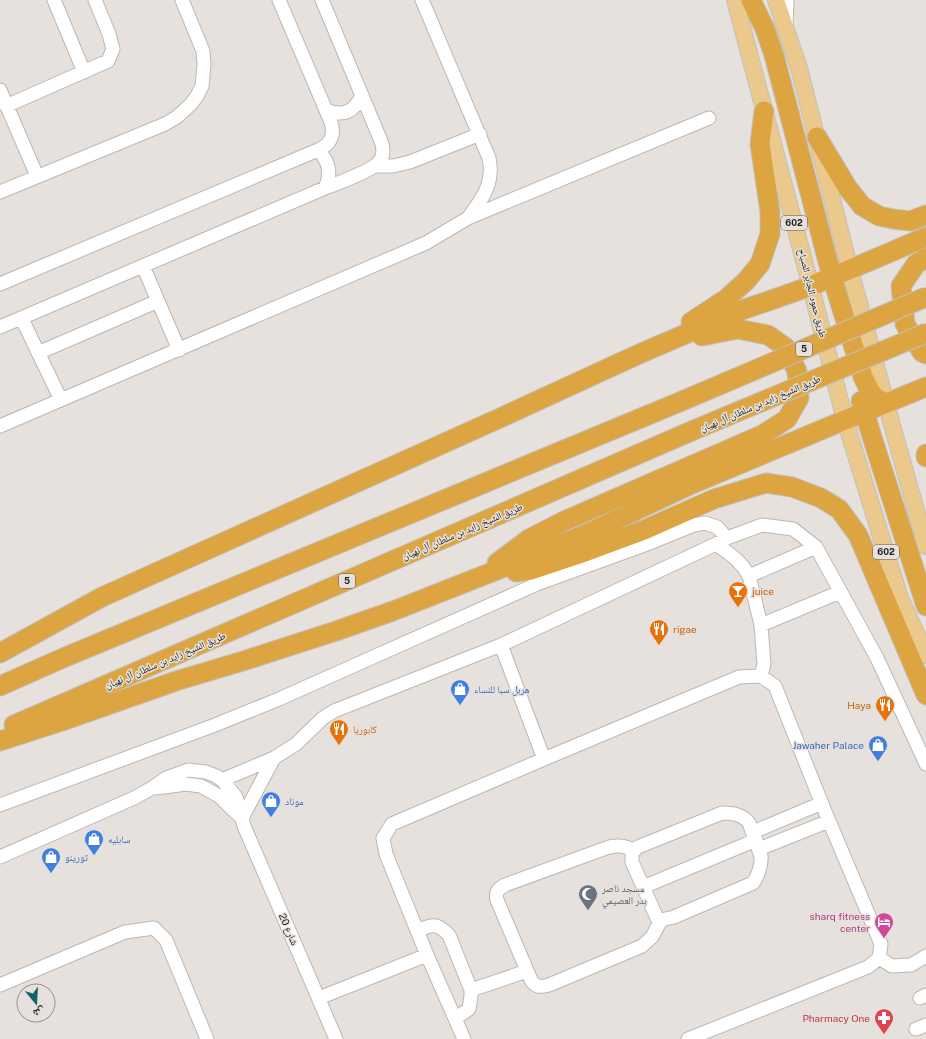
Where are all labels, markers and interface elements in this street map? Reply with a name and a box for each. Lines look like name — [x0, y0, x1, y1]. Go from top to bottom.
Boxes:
road number: 602 — [781, 216, 807, 230]
street label: طريق حمود الجابر الصباح — [795, 247, 830, 340]
road number: 5 — [796, 342, 812, 356]
street label: طريق الشيخ زايد بن سلطان آل نهيان — [698, 372, 823, 435]
street label: طريق الشيخ زايد بن سلطان آل نهيان — [400, 500, 525, 563]
road number: 602 — [873, 545, 899, 559]
road number: 5 — [339, 574, 355, 588]
bar icon: juice — [727, 580, 749, 608]
place label: juice — [751, 585, 774, 597]
restaurant icon: rigae — [648, 618, 670, 646]
place label: rigae — [673, 623, 697, 635]
street label: طريق الشيخ زايد بن سلطان آل نهيان — [103, 629, 228, 692]
shop icon: هربل سبا للنساء — [449, 678, 471, 706]
place label: هربل سبا للنساء — [474, 683, 530, 696]
restaurant icon: Haya — [874, 694, 896, 722]
place label: Haya — [847, 699, 871, 711]
restaurant icon: كابوريا — [328, 718, 350, 746]
place label: كابوريا — [353, 723, 377, 735]
shop icon: Jawaher Palace — [867, 734, 889, 762]
place label: Jawaher Palace — [792, 739, 864, 751]
shop icon: موناد — [260, 790, 282, 818]
place label: موناد — [285, 795, 304, 807]
shop icon: سابليه — [83, 828, 105, 856]
place label: سابليه — [108, 833, 131, 845]
shop icon: تورينو — [40, 846, 62, 874]
place label: تورينو — [65, 851, 88, 863]
place label: مسجد ناصر بدر العصيمي — [601, 882, 647, 909]
mosque icon: مسجد ناصر بدر العصيمي — [577, 883, 599, 911]
place label: sharq fitness center — [810, 910, 870, 934]
street label: شارع 20 — [276, 911, 301, 948]
hotel icon: sharq fitness center — [873, 911, 895, 939]
north arrow — [16, 983, 56, 1023]
text: ش — [31, 1003, 46, 1020]
pharmacy icon: Pharmacy One — [873, 1007, 895, 1035]
place label: Pharmacy One — [802, 1012, 870, 1024]

